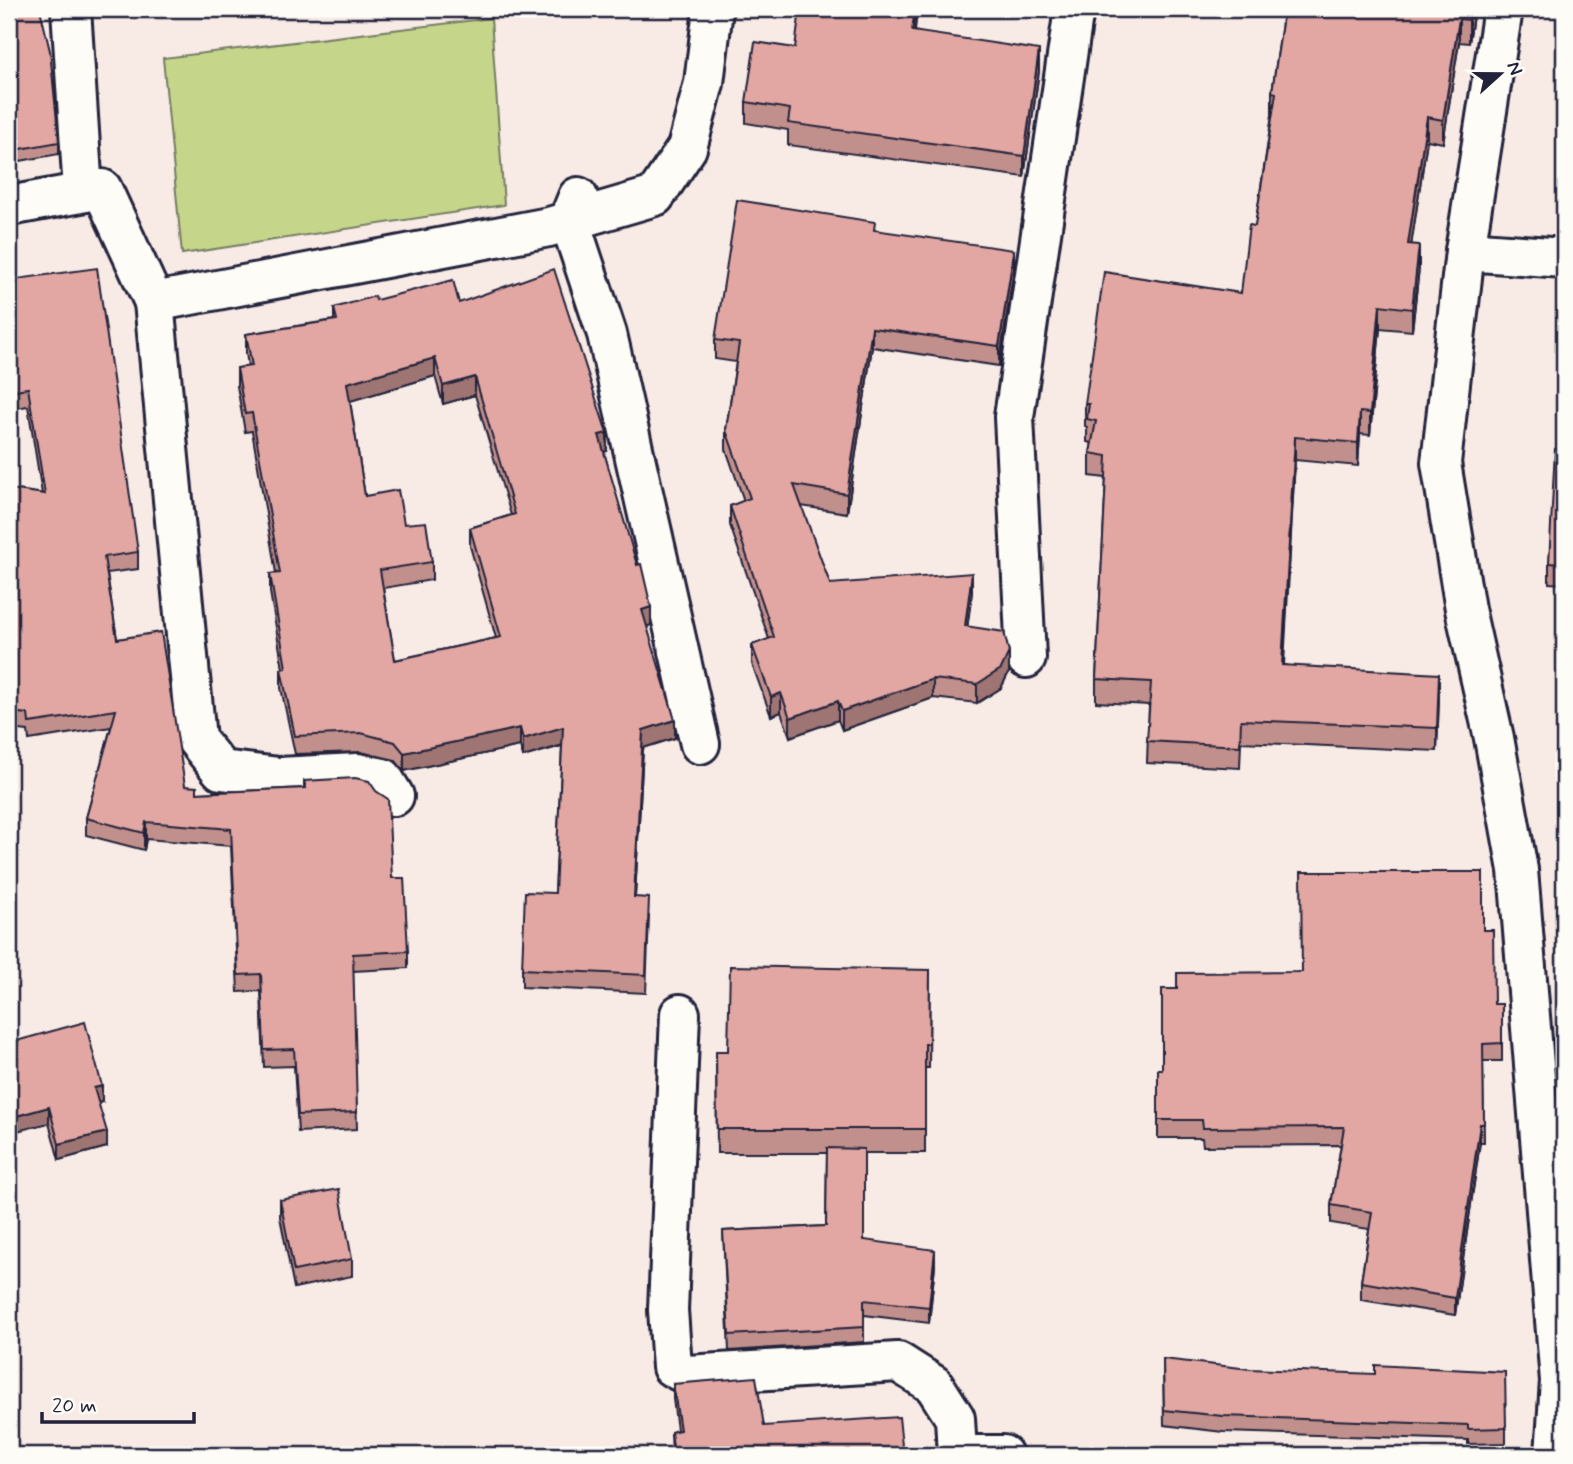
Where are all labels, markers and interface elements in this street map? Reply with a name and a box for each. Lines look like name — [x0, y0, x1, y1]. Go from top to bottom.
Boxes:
north arrow — [1464, 38, 1534, 108]
text: N — [1501, 58, 1528, 79]
scale bar — [42, 1380, 194, 1424]
text: 20 m — [52, 1392, 97, 1420]

